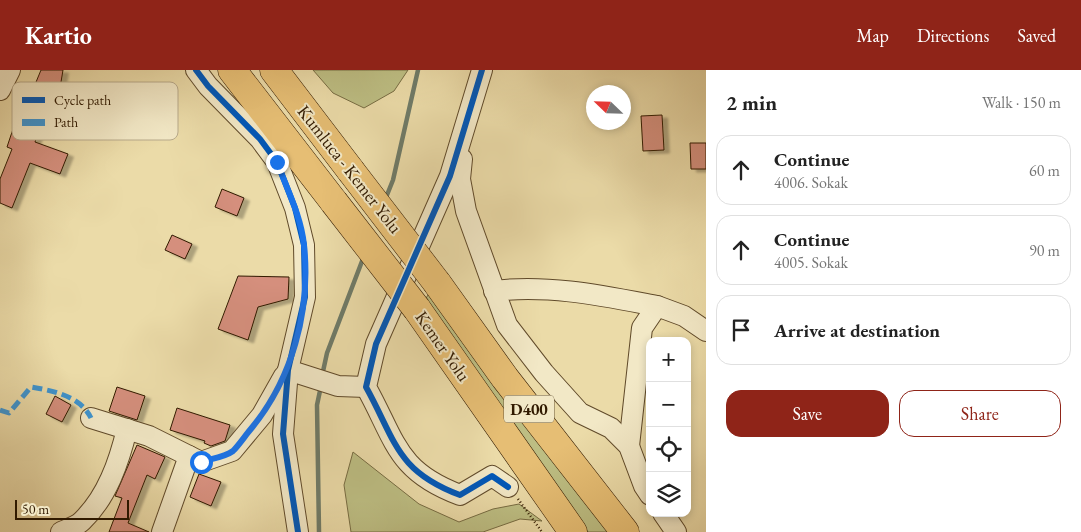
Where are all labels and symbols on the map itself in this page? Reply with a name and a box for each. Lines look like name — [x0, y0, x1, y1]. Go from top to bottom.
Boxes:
legend — [12, 82, 178, 140]
north arrow — [586, 85, 631, 130]
text: Cycle path — [54, 91, 111, 109]
street label: Kumluca - Kemer Yolu — [293, 100, 408, 238]
text: Path — [54, 113, 78, 131]
route end — [266, 151, 289, 174]
street label: Kemer Yolu — [410, 306, 476, 386]
road number: D400 — [504, 396, 554, 422]
route start — [190, 451, 213, 474]
scale bar — [15, 497, 129, 520]

